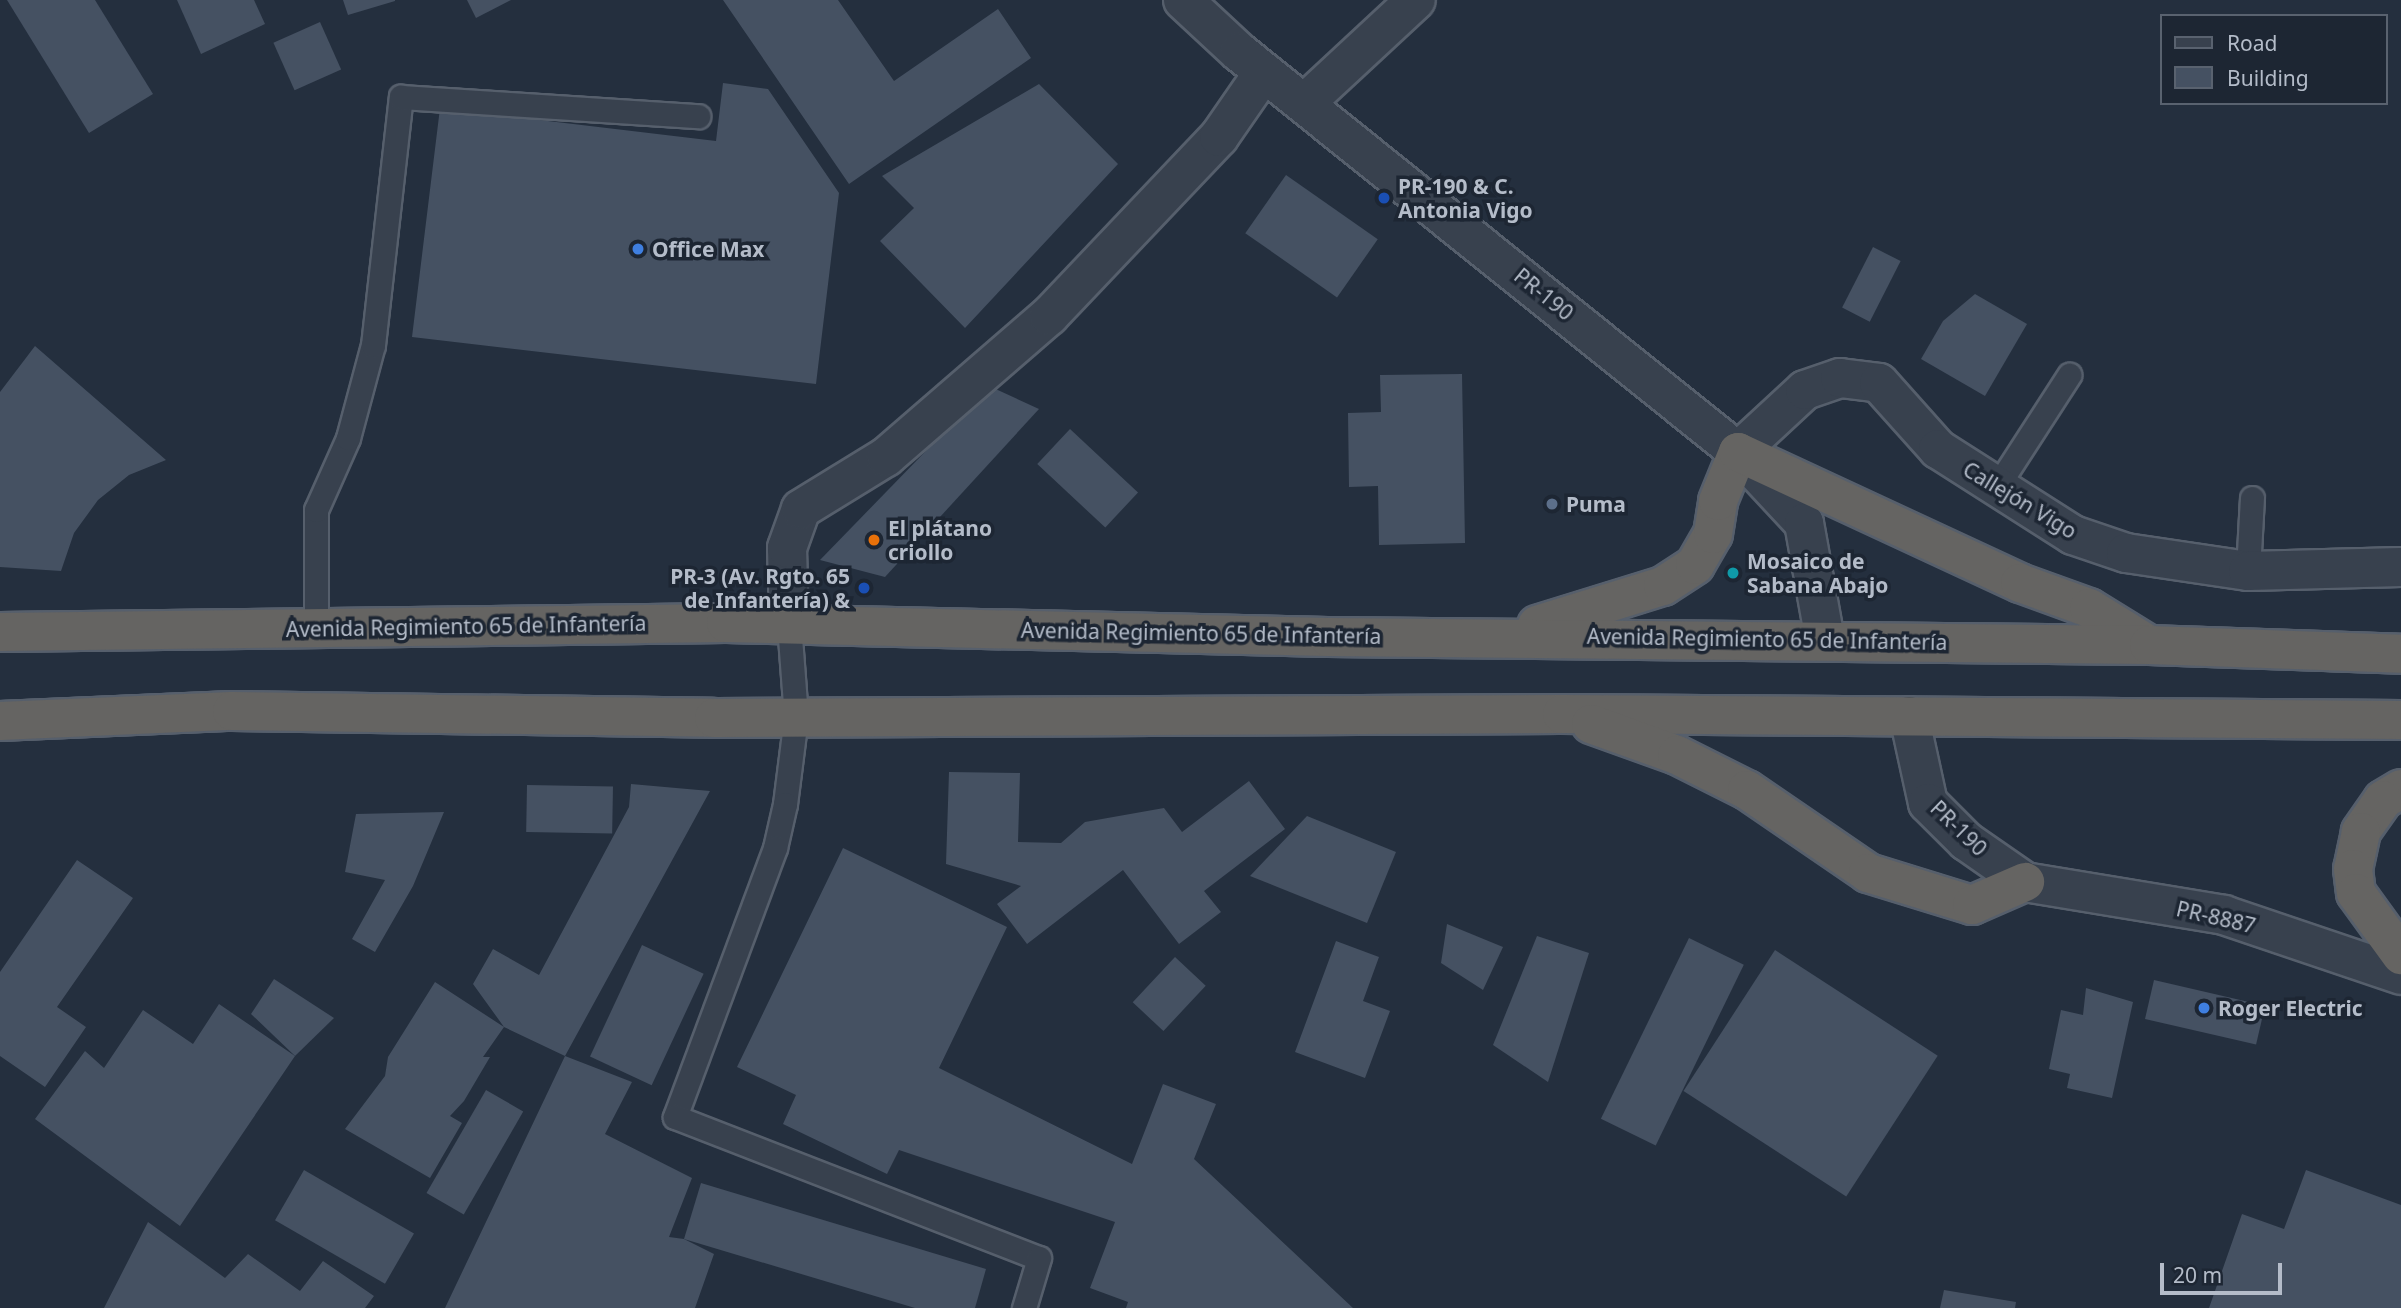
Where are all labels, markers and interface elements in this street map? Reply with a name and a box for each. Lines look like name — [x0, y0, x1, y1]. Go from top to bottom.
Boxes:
legend — [2160, 14, 2387, 105]
text: Road — [2227, 29, 2277, 57]
text: Building — [2227, 64, 2309, 92]
place label: PR-190 & C. Antonia Vigo — [1398, 173, 1533, 223]
marker: PR-190 & C. Antonia Vigo — [1376, 190, 1392, 206]
place label: Office Max — [652, 236, 764, 262]
marker: Office Max — [630, 241, 646, 257]
street label: PR-190 — [1509, 263, 1579, 325]
street label: Callejón Vigo — [1959, 456, 2081, 544]
place label: Puma — [1566, 491, 1626, 517]
marker: Puma — [1544, 496, 1560, 512]
place label: El plátano criollo — [888, 515, 992, 565]
marker: El plátano criollo — [866, 532, 882, 548]
place label: Mosaico de Sabana Abajo — [1747, 548, 1888, 598]
place label: PR-3 (Av. Rgto. 65 de Infantería) & — [670, 563, 850, 613]
marker: Mosaico de Sabana Abajo — [1725, 565, 1741, 581]
marker: PR-3 (Av. Rgto. 65 de Infantería) & — [856, 580, 872, 596]
street label: Avenida Regimiento 65 de Infantería — [286, 610, 646, 642]
street label: Avenida Regimiento 65 de Infantería — [1021, 617, 1381, 649]
street label: Avenida Regimiento 65 de Infantería — [1587, 623, 1947, 655]
street label: PR-190 — [1926, 795, 1992, 861]
street label: PR-8887 — [2174, 896, 2258, 938]
place label: Roger Electric — [2218, 995, 2363, 1021]
marker: Roger Electric — [2196, 1000, 2212, 1016]
scale bar — [2163, 1248, 2286, 1292]
text: 20 m — [2173, 1261, 2222, 1289]

